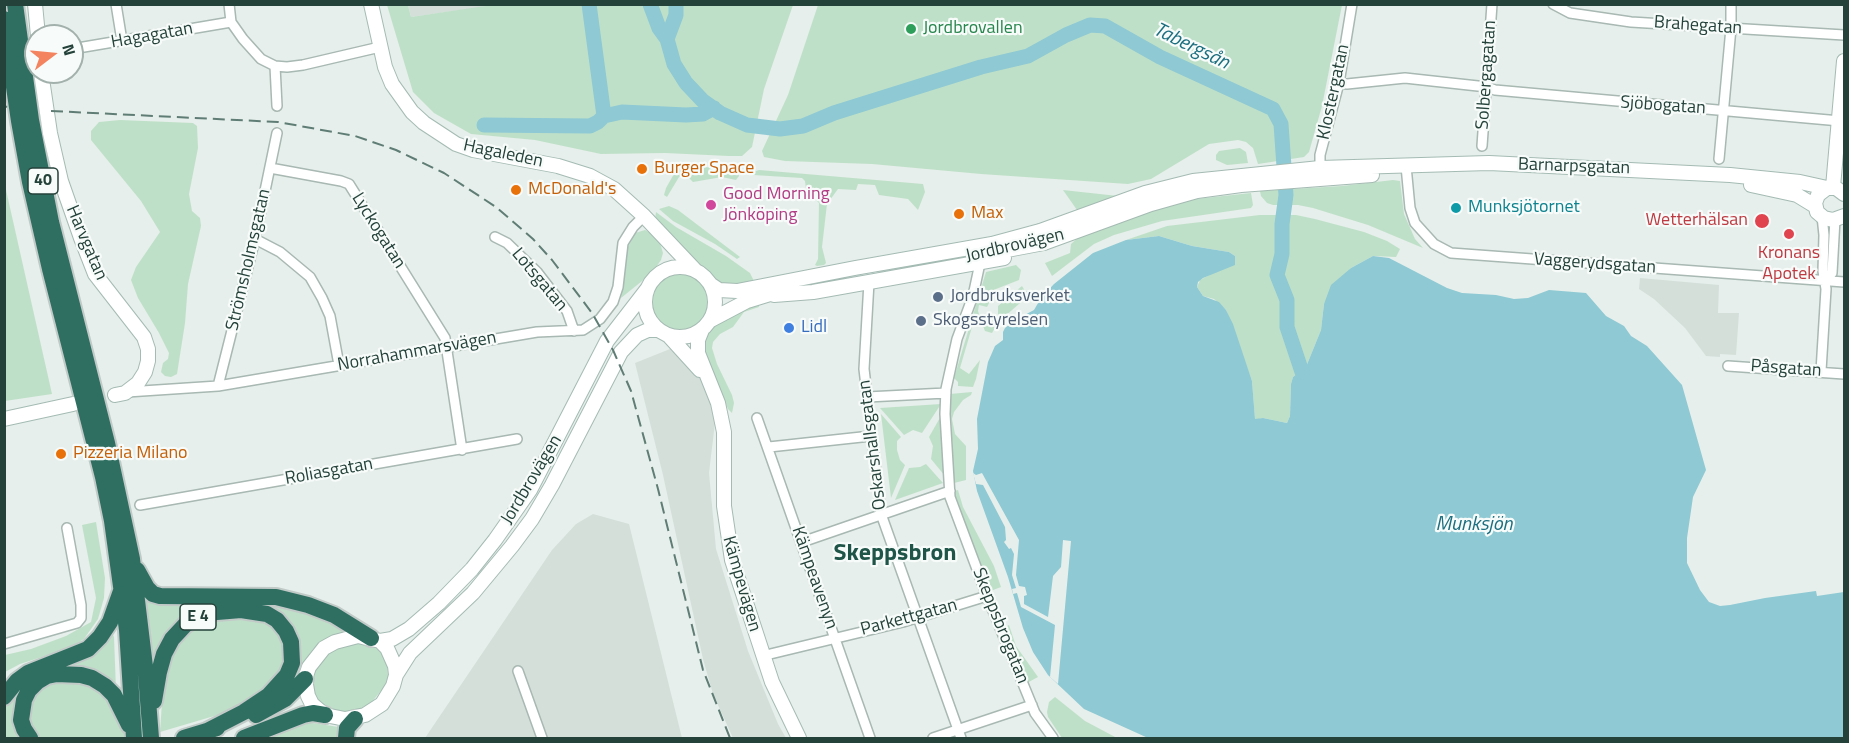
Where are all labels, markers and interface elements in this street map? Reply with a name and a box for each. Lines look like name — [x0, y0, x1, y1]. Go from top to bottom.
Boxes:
street label: Brahegatan — [1653, 12, 1743, 40]
street label: Hagagatan — [109, 18, 195, 54]
place label: Jordbrovallen — [923, 18, 1023, 40]
water label: Tabergsån — [1149, 18, 1233, 76]
street label: Solbergagatan — [1472, 20, 1502, 130]
marker: Jordbrovallen — [904, 22, 918, 36]
north arrow — [24, 24, 84, 84]
text: N — [56, 41, 82, 58]
street label: Klostergatan — [1313, 42, 1355, 142]
street label: Sjöbogatan — [1620, 92, 1706, 120]
street label: Hagaleden — [461, 135, 545, 173]
street label: Barnarpsgatan — [1518, 154, 1630, 180]
place label: Burger Space — [654, 158, 754, 180]
marker: Burger Space — [635, 162, 649, 176]
road number: 40 — [28, 168, 58, 194]
place label: McDonald's — [528, 179, 616, 201]
marker: McDonald's — [509, 183, 523, 197]
place label: Good Morning Jönköping — [723, 184, 830, 226]
street label: Strömsholmsgatan — [222, 187, 276, 333]
street label: Lyckogatan — [346, 189, 410, 273]
place label: Munksjötornet — [1468, 197, 1580, 219]
marker: Good Morning Jönköping — [704, 198, 718, 212]
marker: Munksjötornet — [1449, 201, 1463, 215]
street label: Harvgatan — [61, 202, 111, 284]
place label: Max — [971, 203, 1003, 225]
marker: Max — [952, 207, 966, 221]
place label: Wetterhälsan — [1646, 210, 1748, 232]
marker: Wetterhälsan — [1753, 212, 1771, 230]
street label: Jordbrovägen — [964, 224, 1066, 268]
marker: Kronans Apotek — [1782, 227, 1796, 241]
place label: Kronans Apotek — [1758, 243, 1820, 286]
street label: Lotsgatan — [506, 244, 572, 316]
street label: Vaggerydsgatan — [1533, 249, 1657, 279]
place label: Jordbruksverket — [950, 286, 1070, 308]
marker: Jordbruksverket — [931, 290, 945, 304]
place label: Skogsstyrelsen — [933, 310, 1048, 332]
marker: Skogsstyrelsen — [914, 314, 928, 328]
place label: Lidl — [801, 317, 827, 339]
marker: Lidl — [782, 321, 796, 335]
street label: Norrahammarsvägen — [336, 327, 498, 377]
street label: Påsgatan — [1750, 356, 1822, 382]
street label: Oskarshallsgatan — [854, 379, 892, 511]
street label: Jordbrovägen — [497, 431, 567, 529]
place label: Pizzeria Milano — [73, 443, 188, 465]
marker: Pizzeria Milano — [54, 447, 68, 461]
street label: Roliasgatan — [283, 454, 375, 490]
water label: Munksjön — [1436, 513, 1512, 537]
street label: Kämpeavenyn — [786, 524, 842, 632]
street label: Kämpevägen — [717, 534, 765, 634]
district label: Skeppsbron — [834, 540, 956, 568]
street label: Skeppsbrogatan — [967, 565, 1033, 687]
street label: Parkettgatan — [858, 595, 960, 641]
road number: E 4 — [180, 604, 216, 630]

